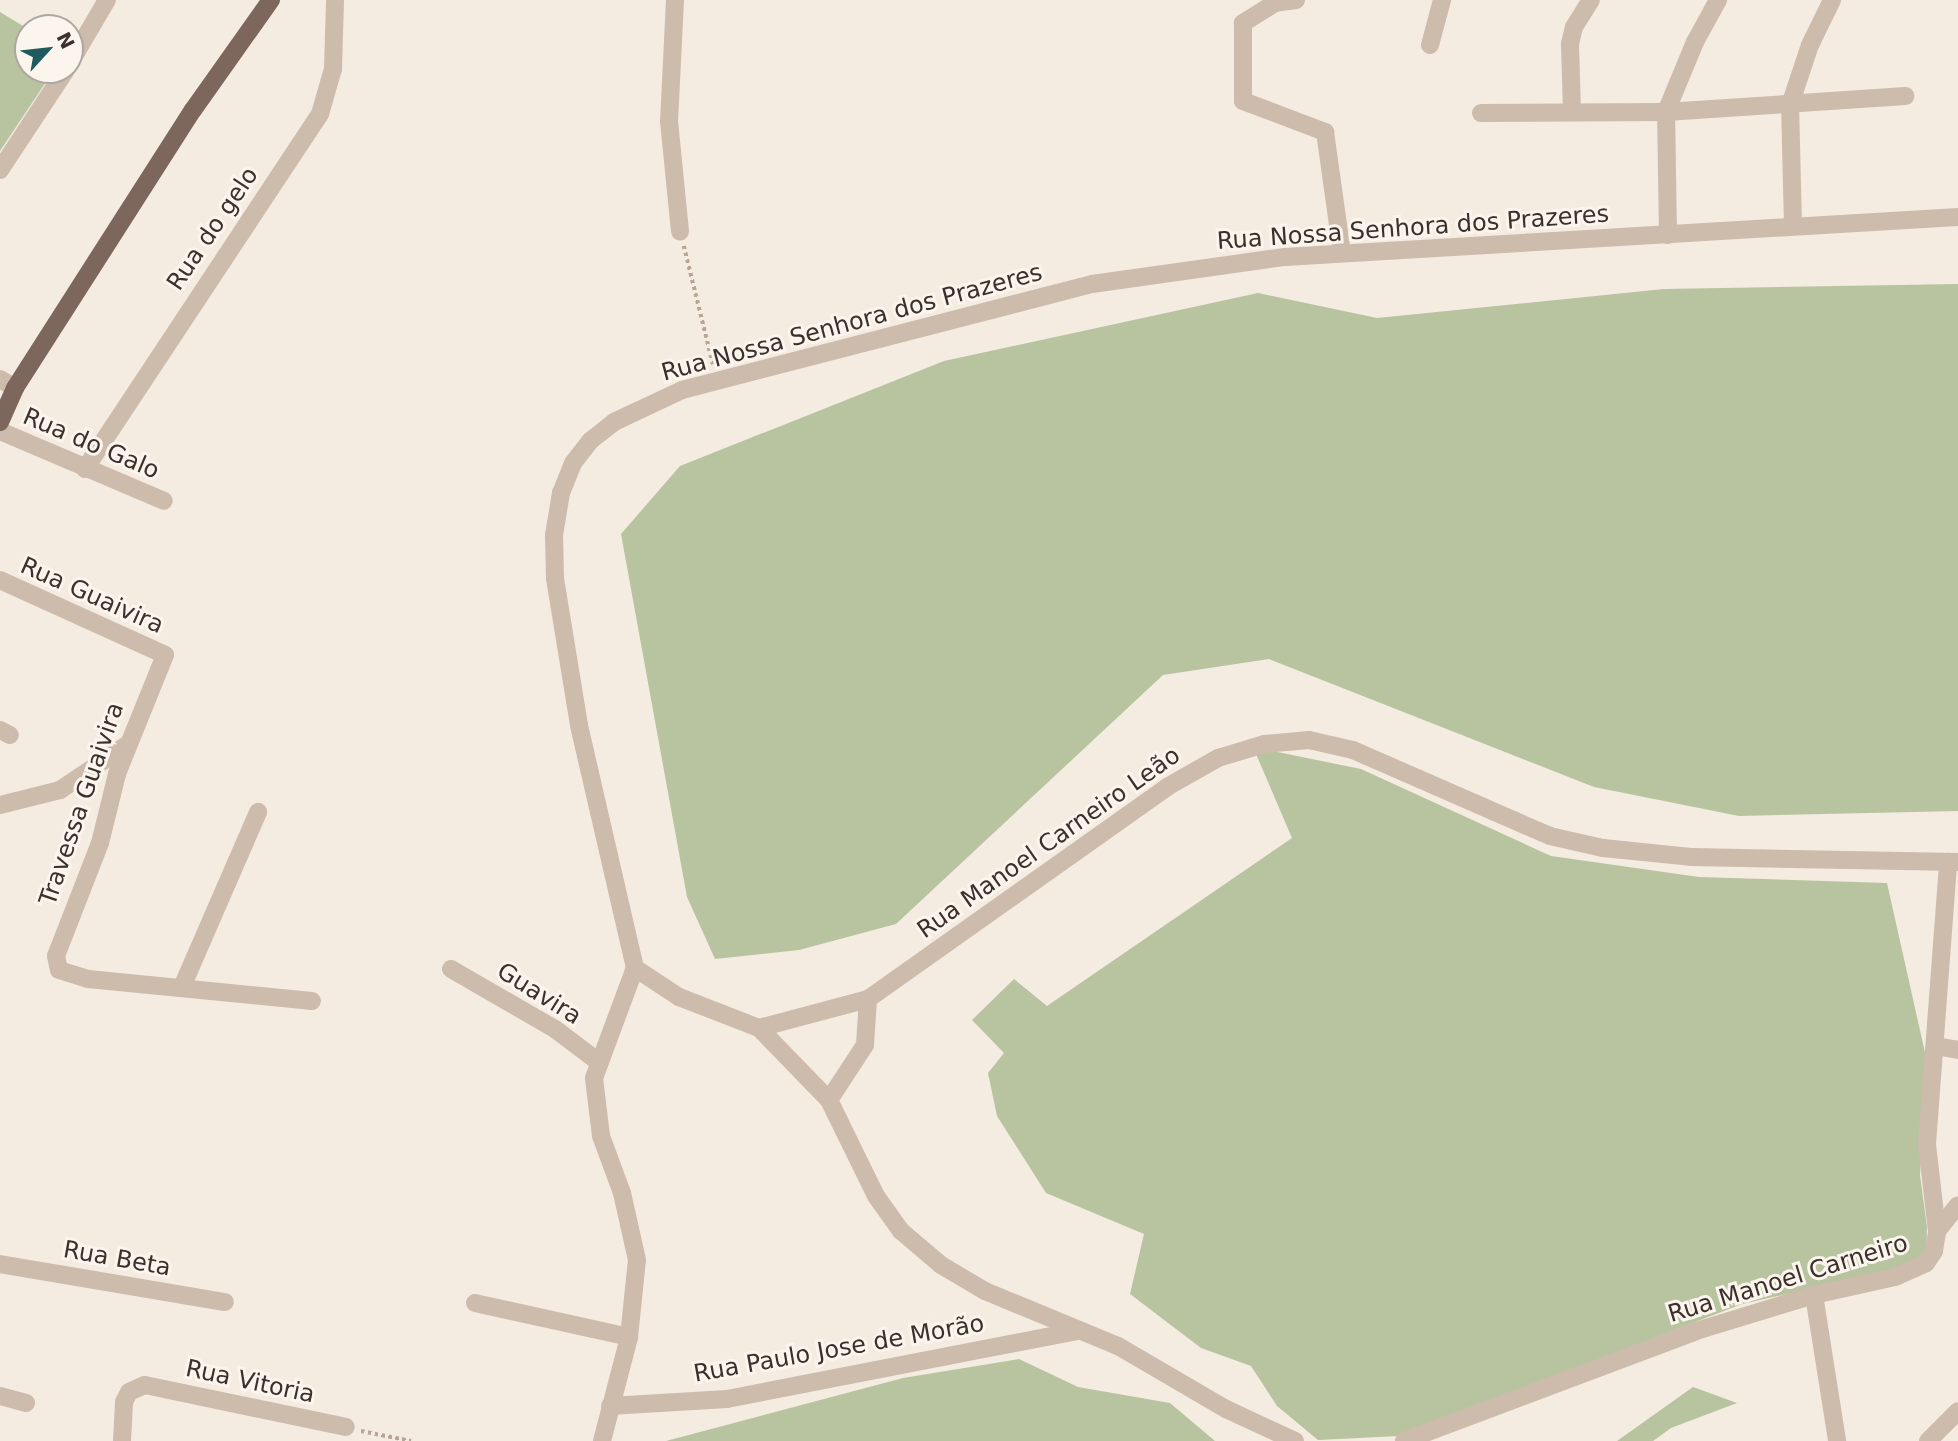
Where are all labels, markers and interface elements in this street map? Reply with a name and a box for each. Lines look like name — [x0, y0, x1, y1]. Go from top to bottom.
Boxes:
north arrow — [14, 14, 84, 84]
text: N — [53, 28, 79, 52]
street label: Rua do gelo — [161, 162, 265, 296]
street label: Rua Nossa Senhora dos Prazeres — [1216, 200, 1610, 256]
street label: Rua Nossa Senhora dos Prazeres — [658, 258, 1046, 388]
street label: Rua do Galo — [18, 402, 164, 486]
street label: Rua Guaivira — [16, 552, 168, 640]
street label: Travessa Guaivira — [34, 699, 130, 909]
street label: Rua Manoel Carneiro Leão — [912, 741, 1186, 945]
street label: Guavira — [492, 957, 586, 1031]
street label: Rua Manoel Carneiro — [1665, 1229, 1911, 1329]
street label: Rua Beta — [61, 1235, 173, 1283]
street label: Rua Paulo Jose de Morão — [692, 1309, 986, 1389]
street label: Rua Vitoria — [183, 1354, 317, 1410]

